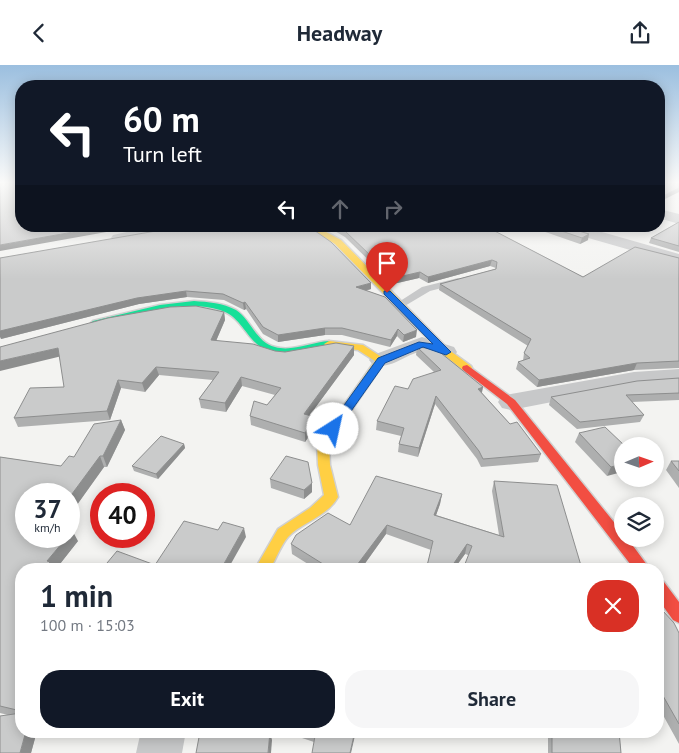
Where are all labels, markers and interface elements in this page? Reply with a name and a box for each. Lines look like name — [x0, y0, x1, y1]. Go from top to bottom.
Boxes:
icon: back — [25, 19, 53, 47]
text: Headway — [297, 19, 382, 47]
icon: share — [626, 19, 654, 47]
text: 60 m — [123, 96, 200, 142]
icon: left — [40, 100, 105, 165]
text: Turn left — [123, 140, 202, 168]
icon: left — [273, 195, 301, 223]
icon: ahead — [326, 195, 354, 223]
icon: right — [379, 195, 407, 223]
pin — [366, 242, 408, 293]
icon: arrive — [373, 249, 401, 277]
position arrow — [306, 402, 358, 454]
north arrow — [614, 437, 664, 487]
map controls — [614, 437, 664, 547]
speed limit sign: 40 — [90, 483, 155, 548]
text: 37 — [33, 493, 62, 525]
button: layers — [614, 497, 664, 547]
text: km/h — [34, 520, 61, 535]
text: 1 min — [40, 576, 113, 615]
button: close — [587, 580, 639, 632]
text: 100 m · 15:03 — [40, 615, 135, 635]
button: Exit — [40, 670, 335, 728]
button: Share — [345, 670, 639, 728]

